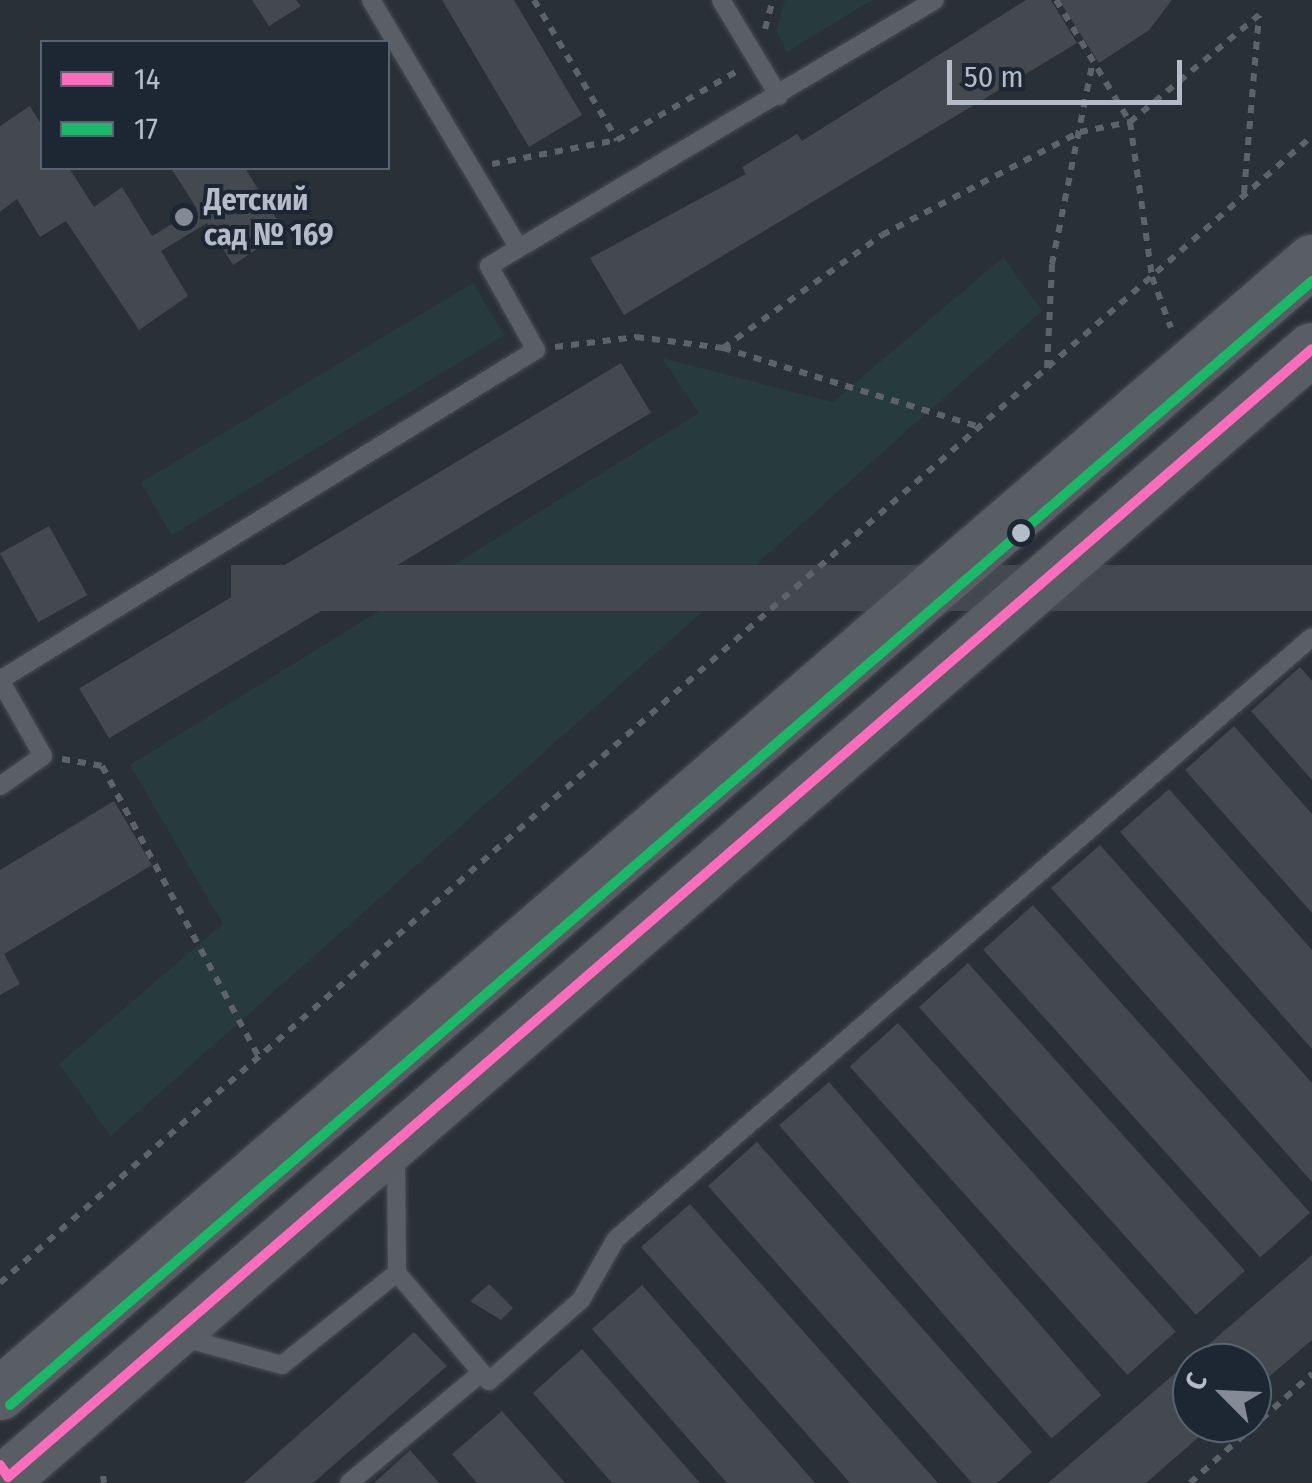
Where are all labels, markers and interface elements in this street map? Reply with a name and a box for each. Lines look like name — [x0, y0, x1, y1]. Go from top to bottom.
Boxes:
legend — [40, 40, 390, 170]
scale bar — [952, 40, 1187, 102]
text: 50 m — [964, 59, 1024, 95]
text: 14 — [134, 61, 160, 97]
text: 17 — [134, 111, 158, 147]
place label: Детский сад № 169 — [204, 182, 334, 252]
marker: Детский сад № 169 — [173, 206, 195, 228]
unlabelled marker — [1011, 523, 1031, 543]
north arrow — [1172, 1343, 1272, 1443]
text: С — [1178, 1368, 1214, 1395]

